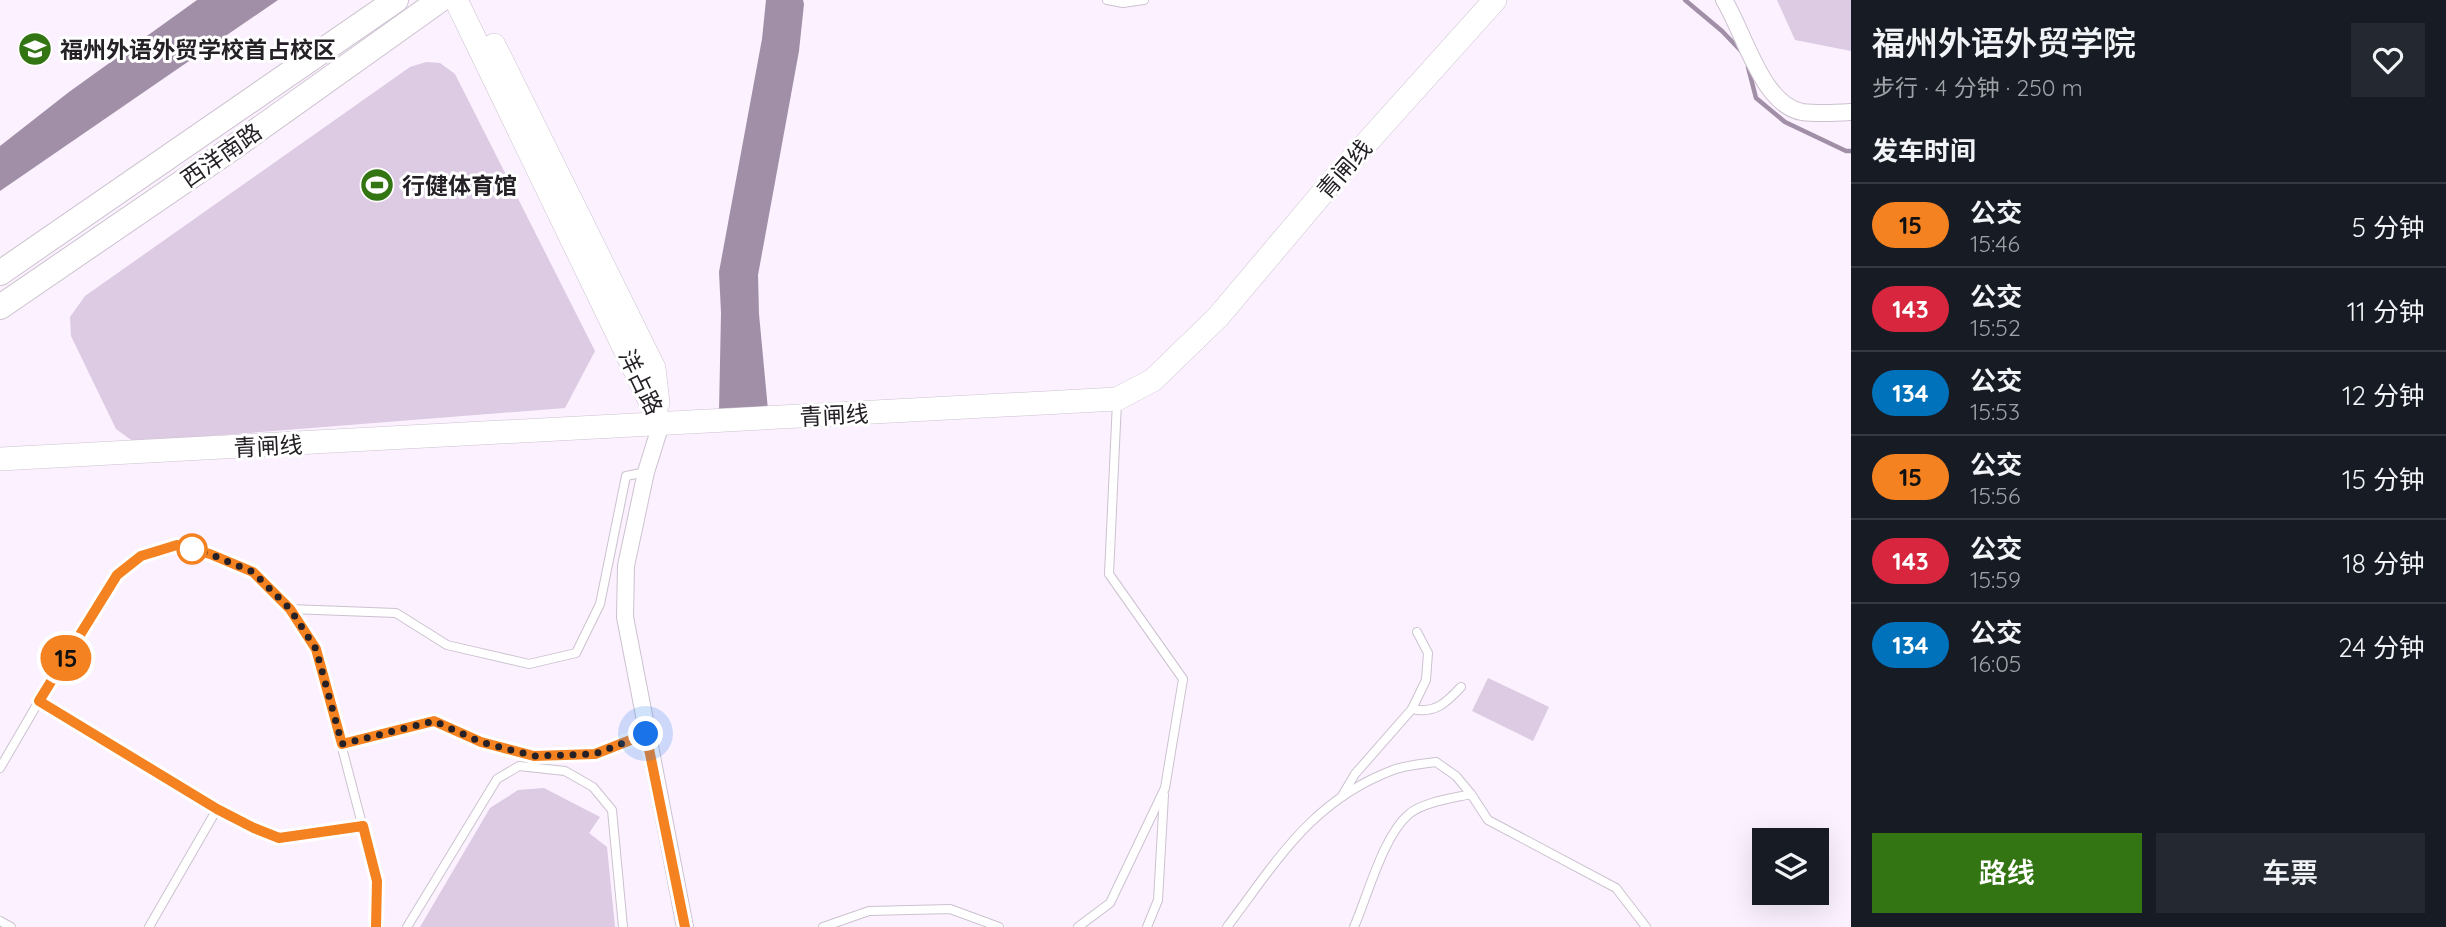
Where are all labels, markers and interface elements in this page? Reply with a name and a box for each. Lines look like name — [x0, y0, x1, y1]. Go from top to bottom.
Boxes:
text: 福州外语外贸学院 — [1872, 22, 2136, 63]
button: heart — [2351, 23, 2425, 97]
school or university icon: 福州外语外贸学校首占校区 — [16, 30, 54, 68]
place label: 福州外语外贸学校首占校区 — [60, 35, 336, 64]
text: 步行 · 4 分钟 · 250 m — [1872, 73, 2083, 102]
street label: 西洋南路 — [175, 117, 267, 193]
street label: 青闸线 — [1310, 133, 1378, 205]
text: 发车时间 — [1872, 134, 1976, 167]
sports icon: 行健体育馆 — [358, 166, 396, 204]
place label: 行健体育馆 — [402, 171, 517, 200]
text: 公交 — [1970, 196, 2022, 229]
text: 15 — [1899, 210, 1922, 240]
text: 5 分钟 — [2352, 211, 2425, 244]
text: 15:46 — [1970, 229, 2020, 258]
text: 公交 — [1970, 280, 2022, 313]
text: 143 — [1892, 294, 1929, 324]
text: 11 分钟 — [2347, 295, 2425, 328]
text: 15:52 — [1970, 313, 2021, 342]
street label: 洋占路 — [613, 345, 669, 419]
text: 公交 — [1970, 364, 2022, 397]
text: 134 — [1892, 378, 1929, 408]
text: 12 分钟 — [2342, 379, 2425, 412]
text: 15:53 — [1970, 397, 2020, 426]
street label: 青闸线 — [799, 399, 869, 431]
street label: 青闸线 — [233, 430, 303, 462]
text: 公交 — [1970, 448, 2022, 481]
text: 15 — [1899, 462, 1922, 492]
text: 15 分钟 — [2342, 463, 2425, 496]
text: 15:56 — [1970, 481, 2020, 510]
text: 公交 — [1970, 532, 2022, 565]
unlabelled marker — [177, 534, 207, 564]
text: 143 — [1892, 546, 1929, 576]
text: 18 分钟 — [2342, 547, 2425, 580]
text: 15:59 — [1970, 565, 2021, 594]
text: 公交 — [1970, 616, 2022, 649]
text: 134 — [1892, 630, 1929, 660]
text: 24 分钟 — [2338, 631, 2425, 664]
line badge: 15 — [34, 635, 98, 681]
text: 15 — [54, 643, 78, 673]
text: 16:05 — [1970, 649, 2021, 678]
your location — [628, 716, 663, 751]
map controls — [1752, 828, 1829, 905]
button: layers — [1752, 828, 1829, 905]
button: 路线 — [1872, 833, 2142, 913]
button: 车票 — [2156, 833, 2425, 913]

